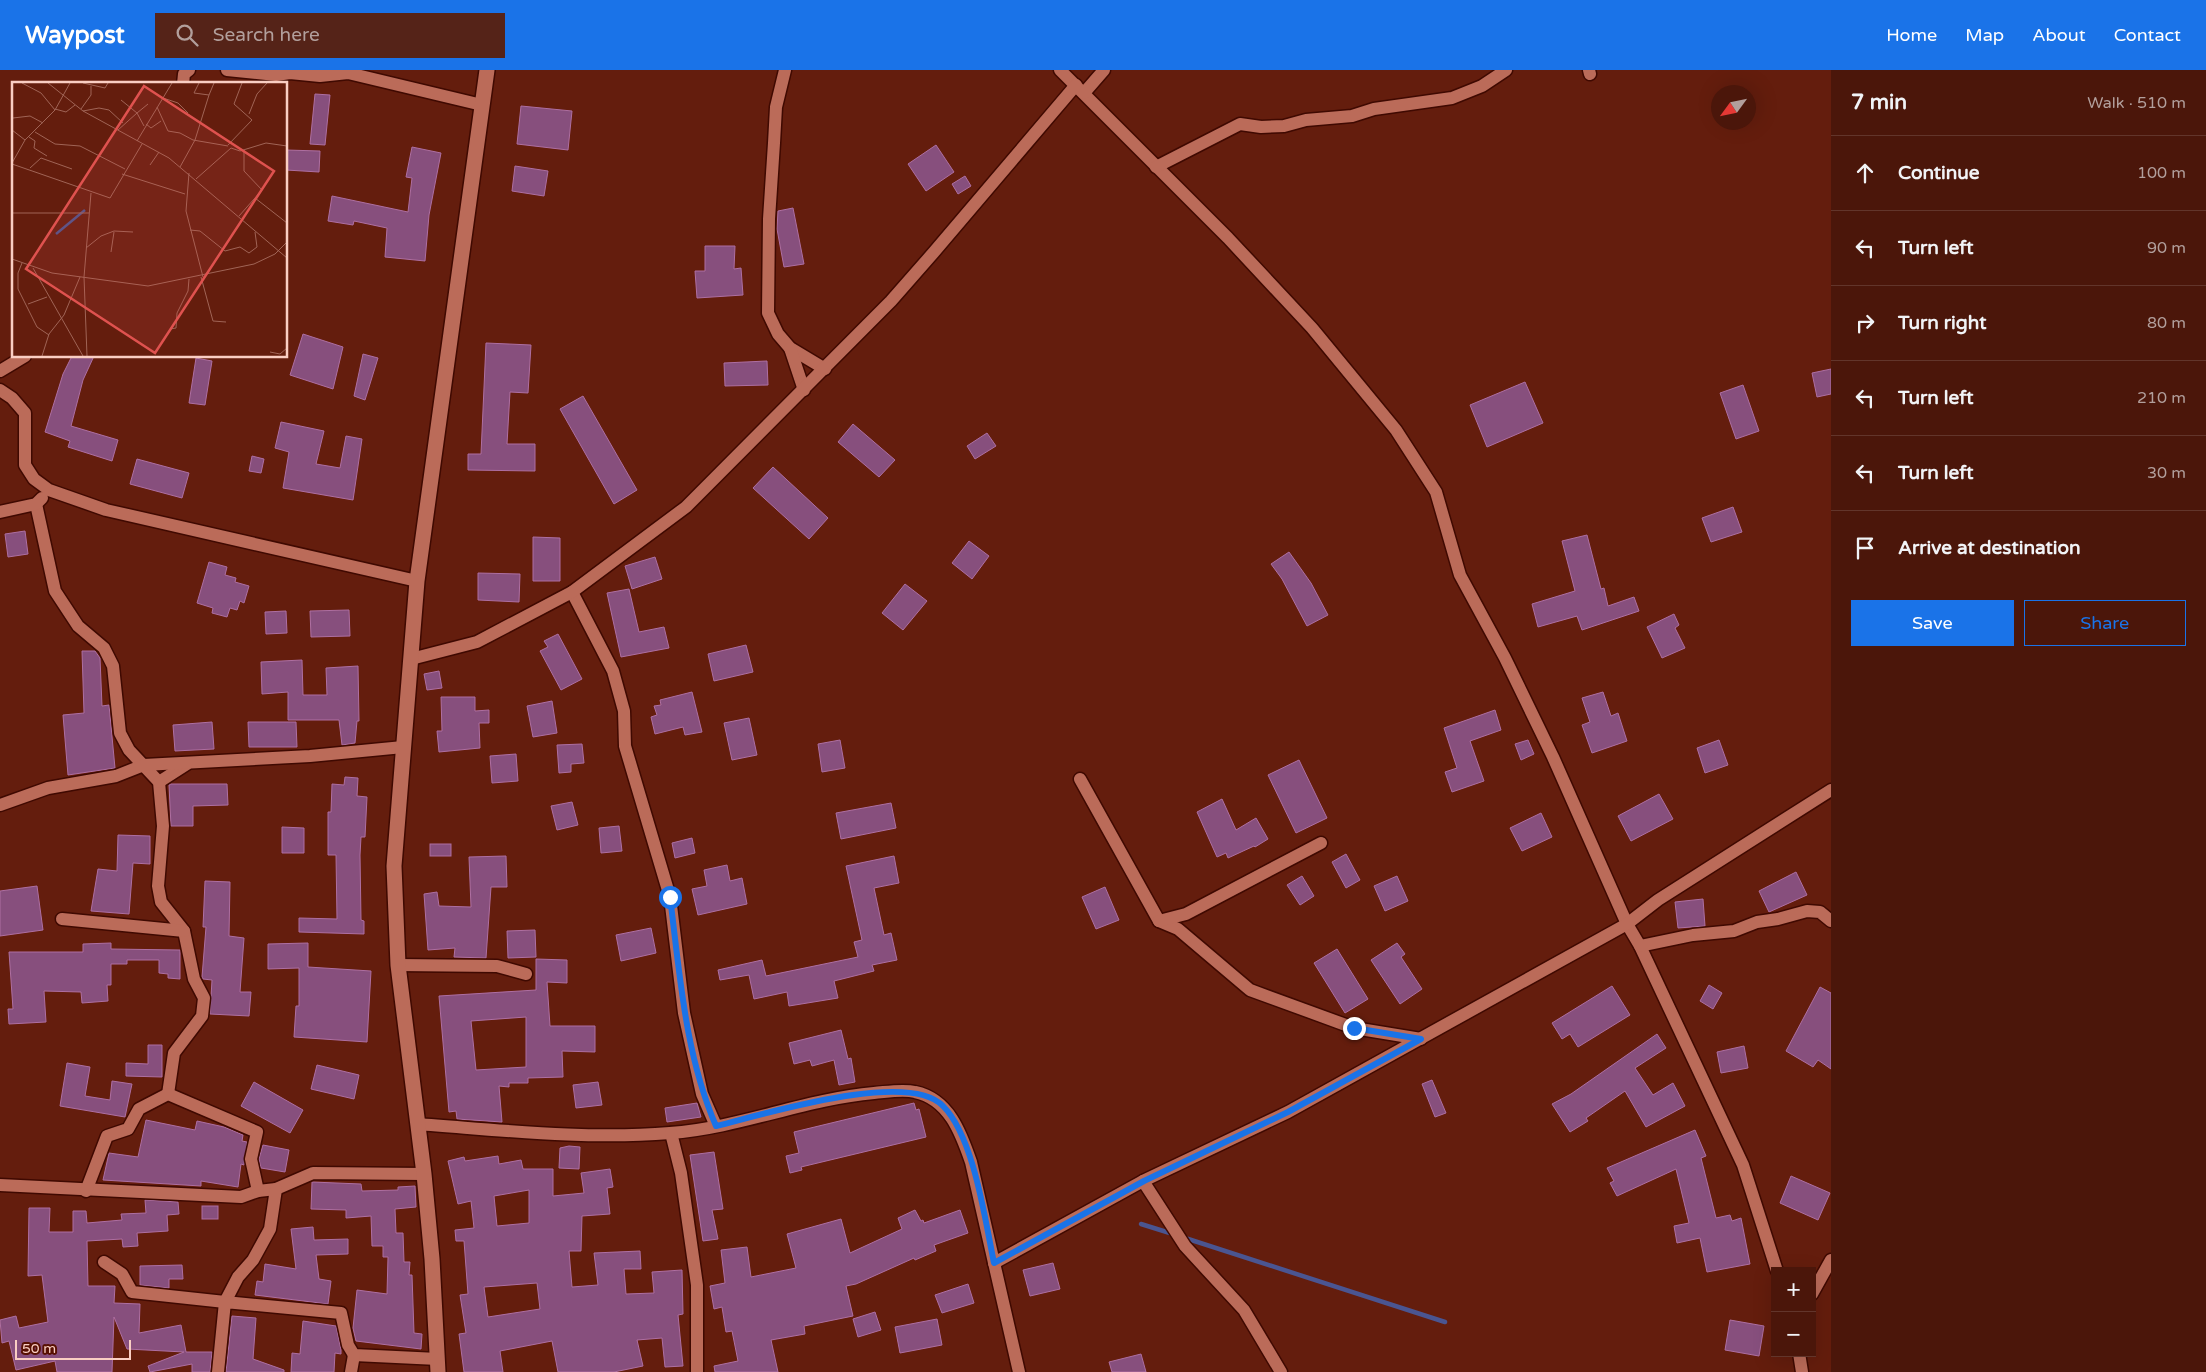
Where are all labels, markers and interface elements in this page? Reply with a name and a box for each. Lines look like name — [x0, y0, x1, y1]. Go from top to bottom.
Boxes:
search box — [155, 13, 505, 58]
text: Waypost — [25, 21, 125, 50]
icon: search — [173, 21, 201, 49]
text: Search here — [213, 24, 320, 46]
text: Home — [1886, 24, 1937, 46]
text: Map — [1965, 24, 2004, 46]
text: About — [2032, 24, 2086, 46]
text: Contact — [2114, 24, 2181, 46]
inset map — [12, 82, 288, 358]
north arrow — [1711, 85, 1756, 130]
text: 7 min — [1851, 90, 1907, 115]
text: Walk · 510 m — [2087, 93, 2186, 113]
icon: ahead — [1851, 159, 1879, 187]
text: Continue — [1898, 162, 1980, 184]
text: 100 m — [2137, 163, 2186, 183]
icon: left — [1851, 234, 1879, 262]
text: Turn left — [1898, 237, 1974, 259]
text: 90 m — [2147, 238, 2186, 258]
icon: right — [1851, 309, 1879, 337]
text: Turn right — [1898, 312, 1986, 334]
text: 80 m — [2147, 313, 2186, 333]
icon: left — [1851, 384, 1879, 412]
text: Turn left — [1898, 387, 1974, 409]
text: 210 m — [2137, 388, 2186, 408]
icon: left — [1851, 459, 1879, 487]
text: Turn left — [1898, 462, 1974, 484]
text: 30 m — [2147, 463, 2186, 483]
icon: arrive — [1851, 534, 1879, 562]
text: Arrive at destination — [1898, 537, 2081, 559]
button: Save — [1851, 600, 2014, 646]
button: Share — [2024, 600, 2186, 646]
route start — [659, 886, 682, 909]
route end — [1343, 1017, 1366, 1040]
map controls — [1771, 1267, 1816, 1357]
button: + — [1771, 1267, 1816, 1312]
button: − — [1771, 1312, 1816, 1357]
scale bar — [15, 1337, 131, 1360]
text: 50 m — [22, 1340, 56, 1357]

